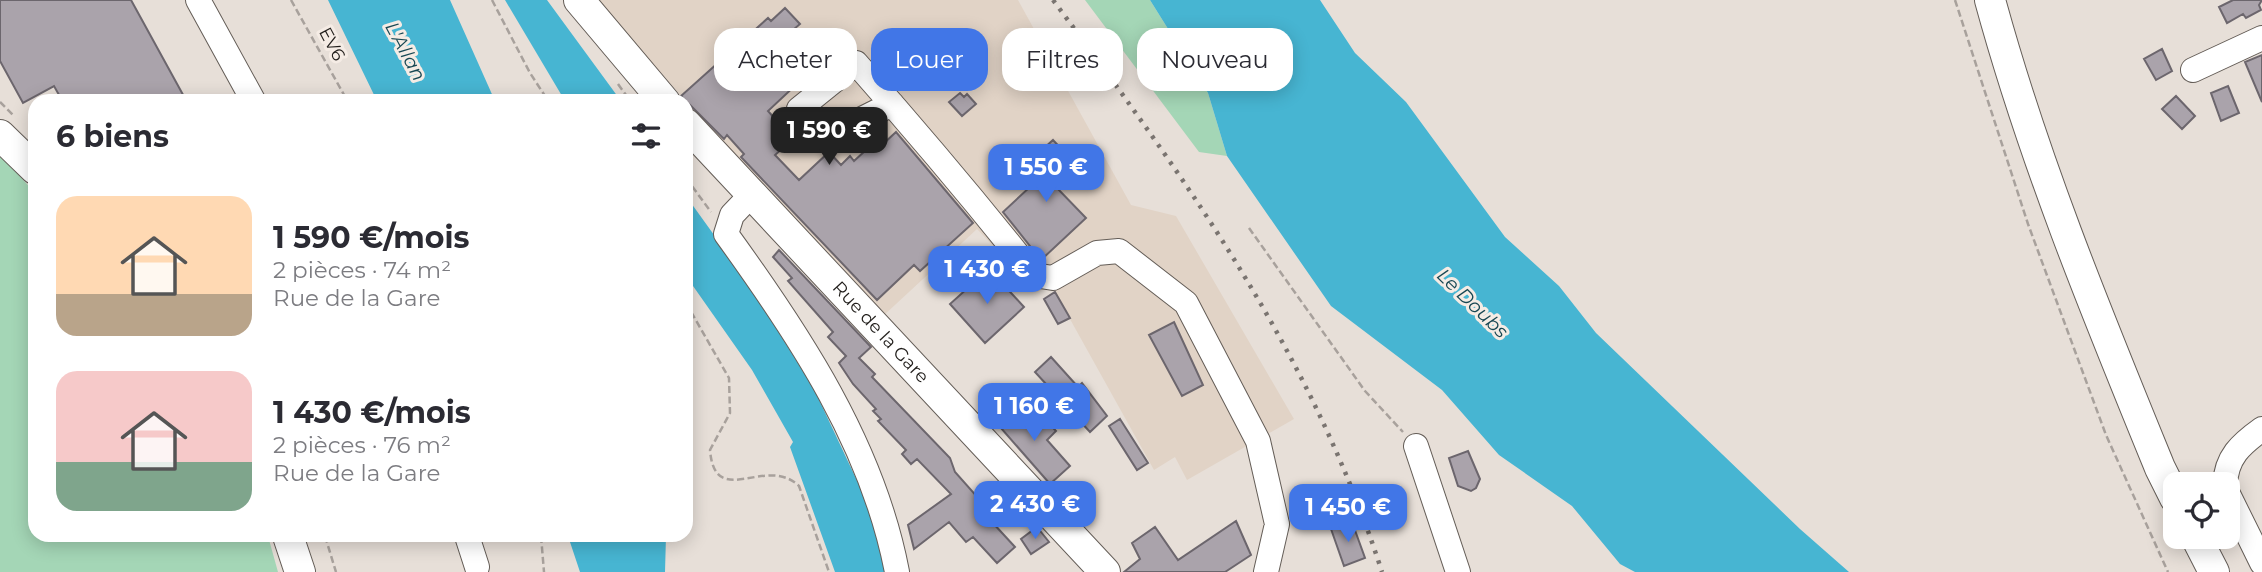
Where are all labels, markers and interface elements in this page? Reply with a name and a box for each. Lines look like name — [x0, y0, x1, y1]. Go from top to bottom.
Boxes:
water label: L'Allan — [380, 18, 431, 85]
street label: EV6 — [314, 23, 350, 65]
chip: Acheter — [714, 28, 857, 91]
chip: Louer — [871, 28, 988, 91]
chip: Filtres — [1002, 28, 1123, 91]
chip: Nouveau — [1137, 28, 1293, 91]
pin: 1 590 € — [764, 108, 894, 167]
text: 1 590 € — [787, 116, 871, 144]
icon: filters — [627, 117, 665, 155]
text: 6 biens — [56, 118, 169, 155]
pin: 1 550 € — [981, 144, 1111, 204]
text: 1 550 € — [1004, 153, 1088, 181]
text: 1 590 €/mois — [273, 219, 469, 256]
icon: home — [112, 224, 196, 308]
pin: 1 430 € — [922, 246, 1052, 306]
text: 1 430 € — [944, 255, 1030, 283]
text: 2 pièces · 74 m² — [273, 256, 451, 284]
water label: Le Doubs — [1432, 264, 1513, 343]
street label: Rue de la Gare — [828, 277, 934, 388]
text: Rue de la Gare — [273, 284, 440, 312]
pin: 1 160 € — [969, 384, 1099, 443]
text: 1 160 € — [994, 392, 1074, 420]
text: 1 430 €/mois — [273, 394, 471, 431]
icon: home — [112, 399, 196, 483]
text: 2 pièces · 76 m² — [273, 431, 451, 459]
text: Rue de la Gare — [273, 459, 440, 487]
map controls — [2163, 472, 2240, 549]
button: locate — [2163, 472, 2240, 549]
pin: 2 430 € — [970, 482, 1100, 541]
pin: 1 450 € — [1283, 484, 1413, 544]
text: 2 430 € — [990, 490, 1080, 518]
text: 1 450 € — [1305, 493, 1391, 521]

